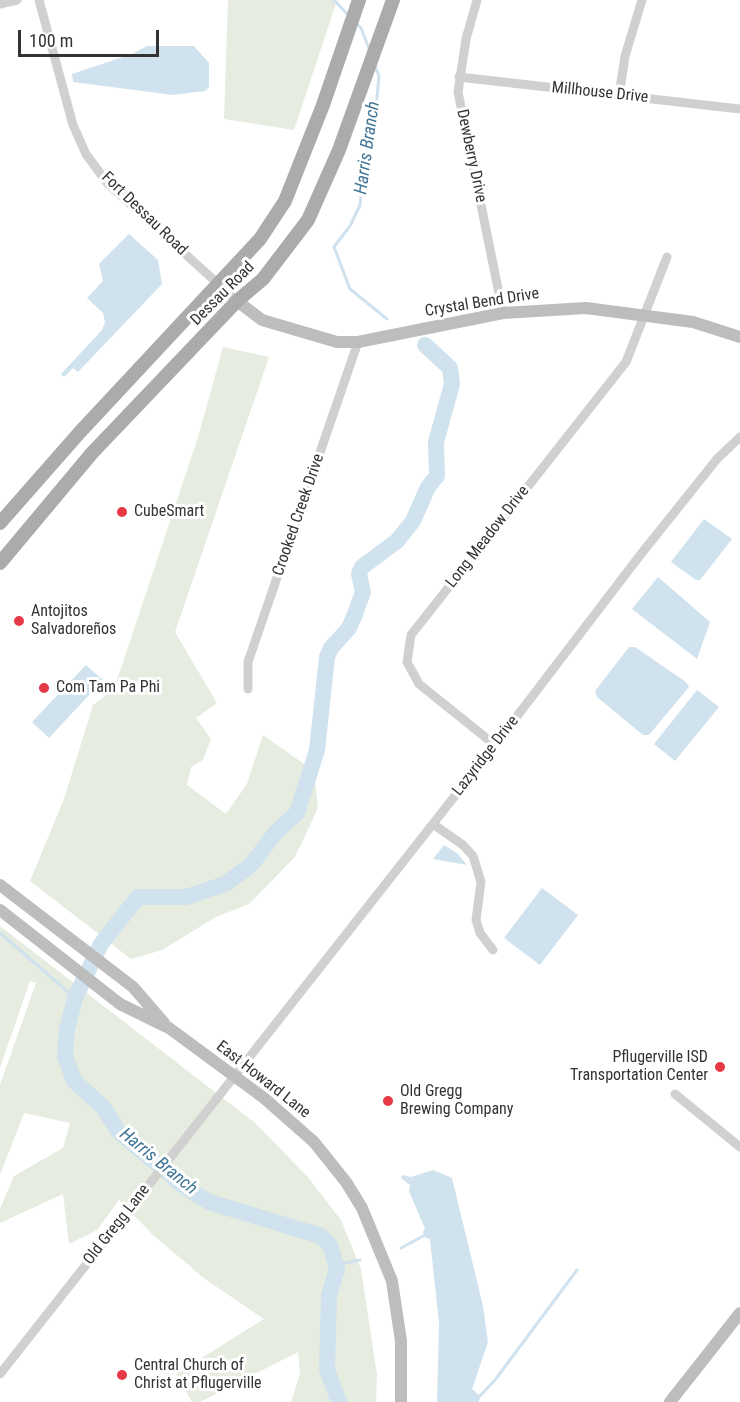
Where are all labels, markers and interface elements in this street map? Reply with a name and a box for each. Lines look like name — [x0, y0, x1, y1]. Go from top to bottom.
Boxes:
scale bar — [21, 18, 162, 56]
text: 100 m — [29, 30, 73, 51]
street label: Millhouse Drive — [551, 78, 649, 108]
water label: Harris Branch — [351, 100, 385, 196]
street label: Dewberry Drive — [452, 108, 490, 204]
street label: Fort Dessau Road — [97, 168, 191, 260]
street label: Dessau Road — [187, 258, 259, 330]
street label: Crystal Bend Drive — [424, 284, 540, 322]
street label: Crooked Creek Drive — [269, 452, 329, 578]
street label: Long Meadow Drive — [442, 482, 534, 592]
place label: CubeSmart — [134, 502, 204, 522]
marker: CubeSmart — [115, 505, 129, 519]
place label: Antojitos Salvadoreños — [31, 602, 116, 640]
marker: Antojitos Salvadoreños — [12, 614, 26, 628]
place label: Com Tam Pa Phi — [56, 678, 160, 698]
marker: Com Tam Pa Phi — [37, 681, 51, 695]
street label: Lazyridge Drive — [449, 712, 523, 800]
street label: East Howard Lane — [212, 1037, 314, 1123]
place label: Pflugerville ISD Transportation Center — [570, 1048, 708, 1086]
marker: Pflugerville ISD Transportation Center — [713, 1060, 727, 1074]
place label: Old Gregg Brewing Company — [400, 1082, 513, 1120]
marker: Old Gregg Brewing Company — [381, 1094, 395, 1108]
water label: Harris Branch — [115, 1124, 201, 1200]
street label: Old Gregg Lane — [80, 1181, 154, 1269]
place label: Central Church of Christ at Pflugerville — [134, 1356, 262, 1394]
marker: Central Church of Christ at Pflugerville — [115, 1368, 129, 1382]

